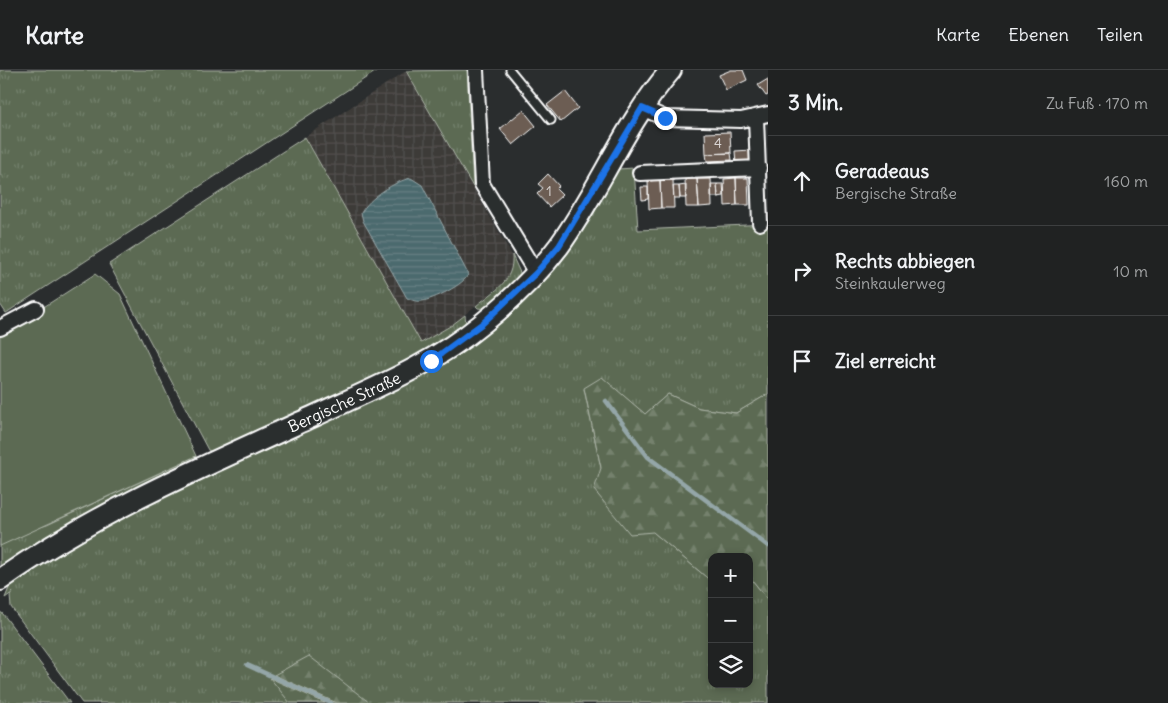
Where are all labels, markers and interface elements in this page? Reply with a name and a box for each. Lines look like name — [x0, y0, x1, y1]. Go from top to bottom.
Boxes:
text: Karte — [25, 20, 84, 50]
text: Karte — [936, 23, 980, 46]
text: Ebenen — [1008, 23, 1069, 46]
text: Teilen — [1097, 23, 1143, 46]
text: 3 Min. — [788, 89, 843, 116]
text: Zu Fuß · 170 m — [1046, 93, 1148, 113]
route end — [654, 107, 677, 130]
house number: 4 — [714, 134, 722, 152]
text: Geradeaus — [835, 159, 929, 183]
icon: ahead — [788, 167, 816, 195]
text: 160 m — [1104, 171, 1148, 191]
house number: 1 — [546, 182, 552, 200]
text: Bergische Straße — [835, 183, 957, 203]
text: Rechts abbiegen — [835, 249, 975, 273]
icon: right — [788, 257, 816, 285]
text: 10 m — [1113, 261, 1148, 281]
text: Steinkaulerweg — [835, 273, 946, 293]
icon: arrive — [788, 347, 816, 375]
text: Ziel erreicht — [835, 349, 936, 373]
route start — [420, 350, 443, 373]
street label: Bergische Straße — [285, 367, 404, 437]
map controls — [708, 553, 753, 688]
button: + — [708, 553, 753, 598]
button: − — [708, 598, 753, 643]
button: layers — [708, 643, 753, 688]

